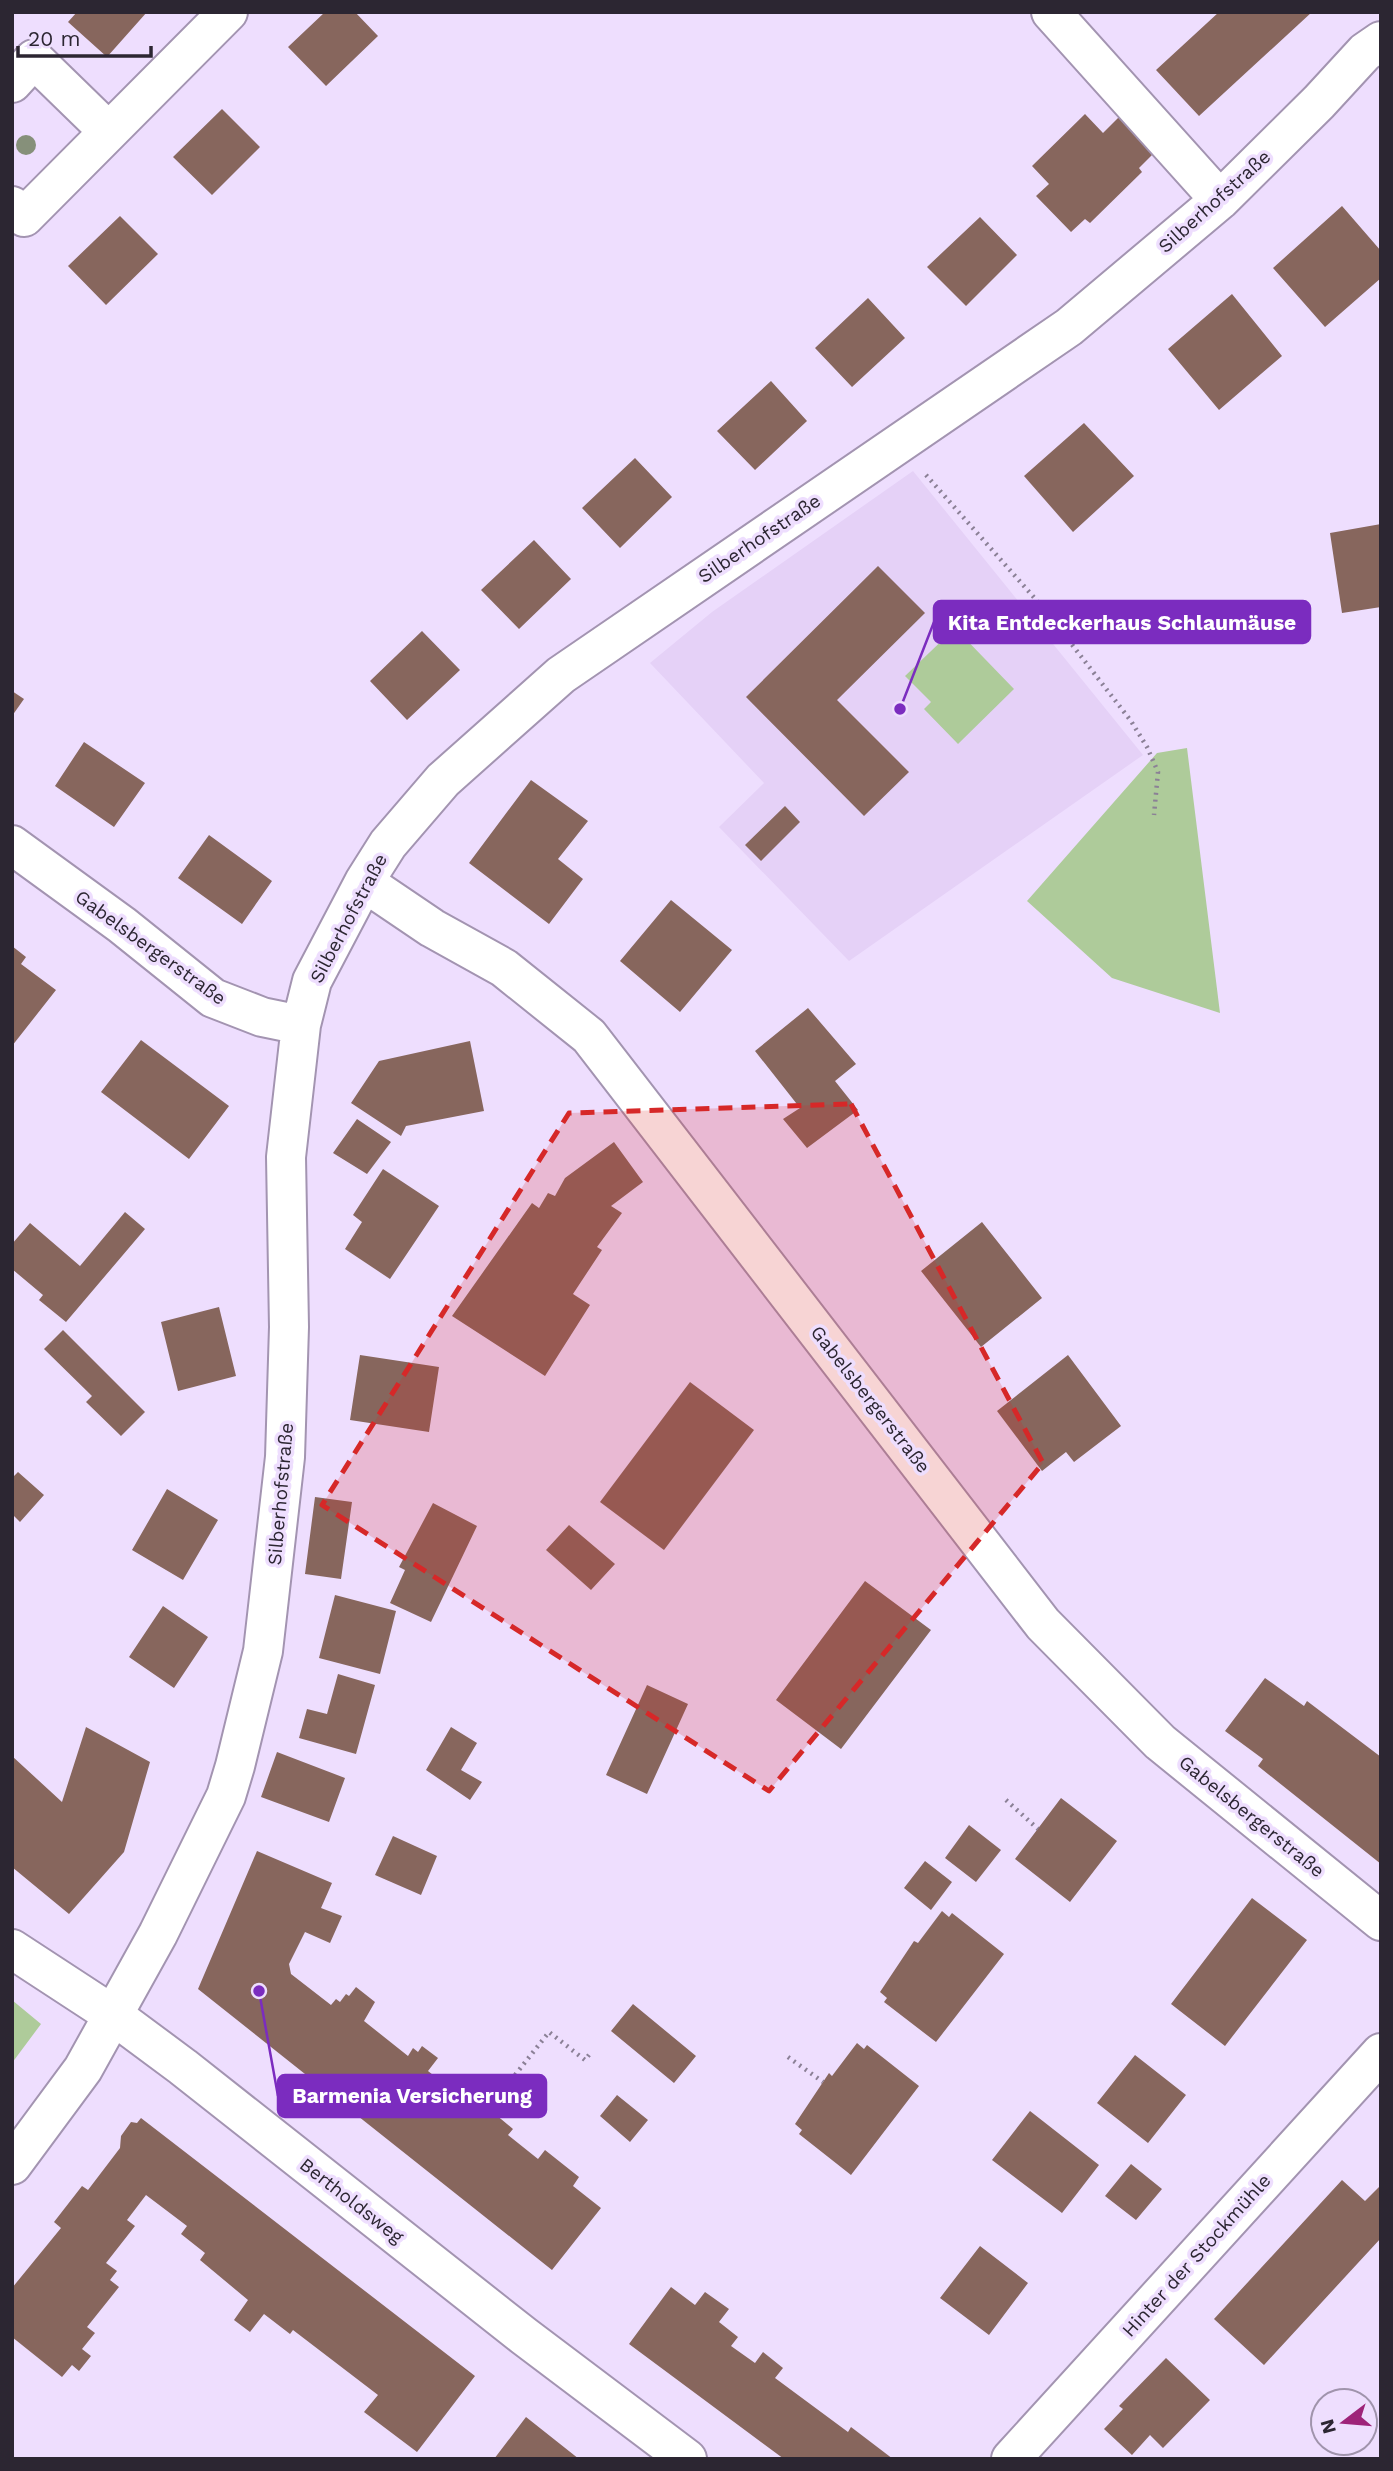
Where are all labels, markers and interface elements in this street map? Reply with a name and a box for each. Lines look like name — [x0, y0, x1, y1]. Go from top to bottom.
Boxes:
scale bar — [18, 14, 150, 58]
text: 20 m — [28, 26, 80, 51]
street label: Silberhofstraße — [1154, 145, 1275, 258]
street label: Silberhofstraße — [694, 489, 825, 588]
callout: Kita Entdeckerhaus Schlaumäuse — [934, 601, 1310, 643]
text: Kita Entdeckerhaus Schlaumäuse — [948, 610, 1296, 635]
street label: Silberhofstraße — [305, 850, 392, 987]
street label: Gabelsbergerstraße — [71, 885, 231, 1010]
street label: Gabelsbergerstraße — [806, 1321, 935, 1478]
street label: Silberhofstraße — [263, 1422, 298, 1566]
street label: Gabelsbergerstraße — [1174, 1751, 1329, 1882]
callout: Barmenia Versicherung — [278, 2075, 546, 2117]
text: Barmenia Versicherung — [292, 2083, 532, 2108]
street label: Bertholdsweg — [295, 2153, 409, 2249]
street label: Hinter der Stockmühle — [1117, 2169, 1276, 2342]
north arrow — [1309, 2387, 1379, 2457]
text: N — [1315, 2417, 1341, 2436]

